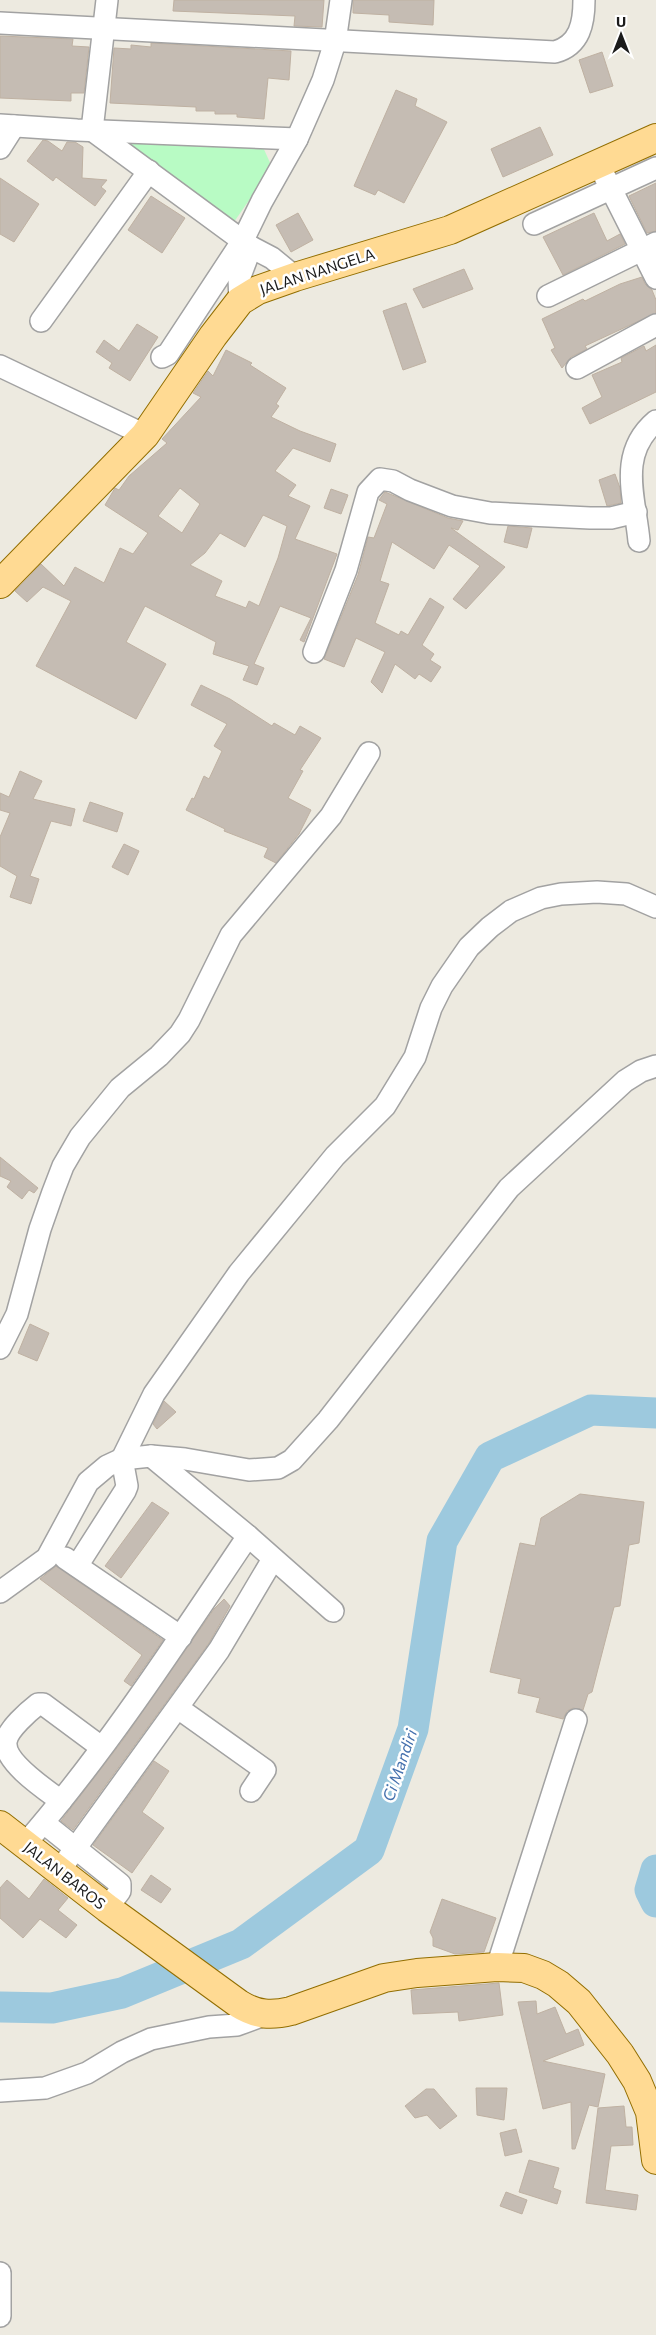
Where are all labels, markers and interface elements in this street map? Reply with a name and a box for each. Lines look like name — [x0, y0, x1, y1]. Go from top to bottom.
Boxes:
north arrow — [596, 10, 646, 60]
text: U — [616, 13, 626, 30]
street label: JALAN NANGELA — [257, 244, 377, 298]
water label: Ci Mandiri — [378, 1726, 420, 1803]
street label: JALAN BAROS — [21, 1838, 110, 1913]

